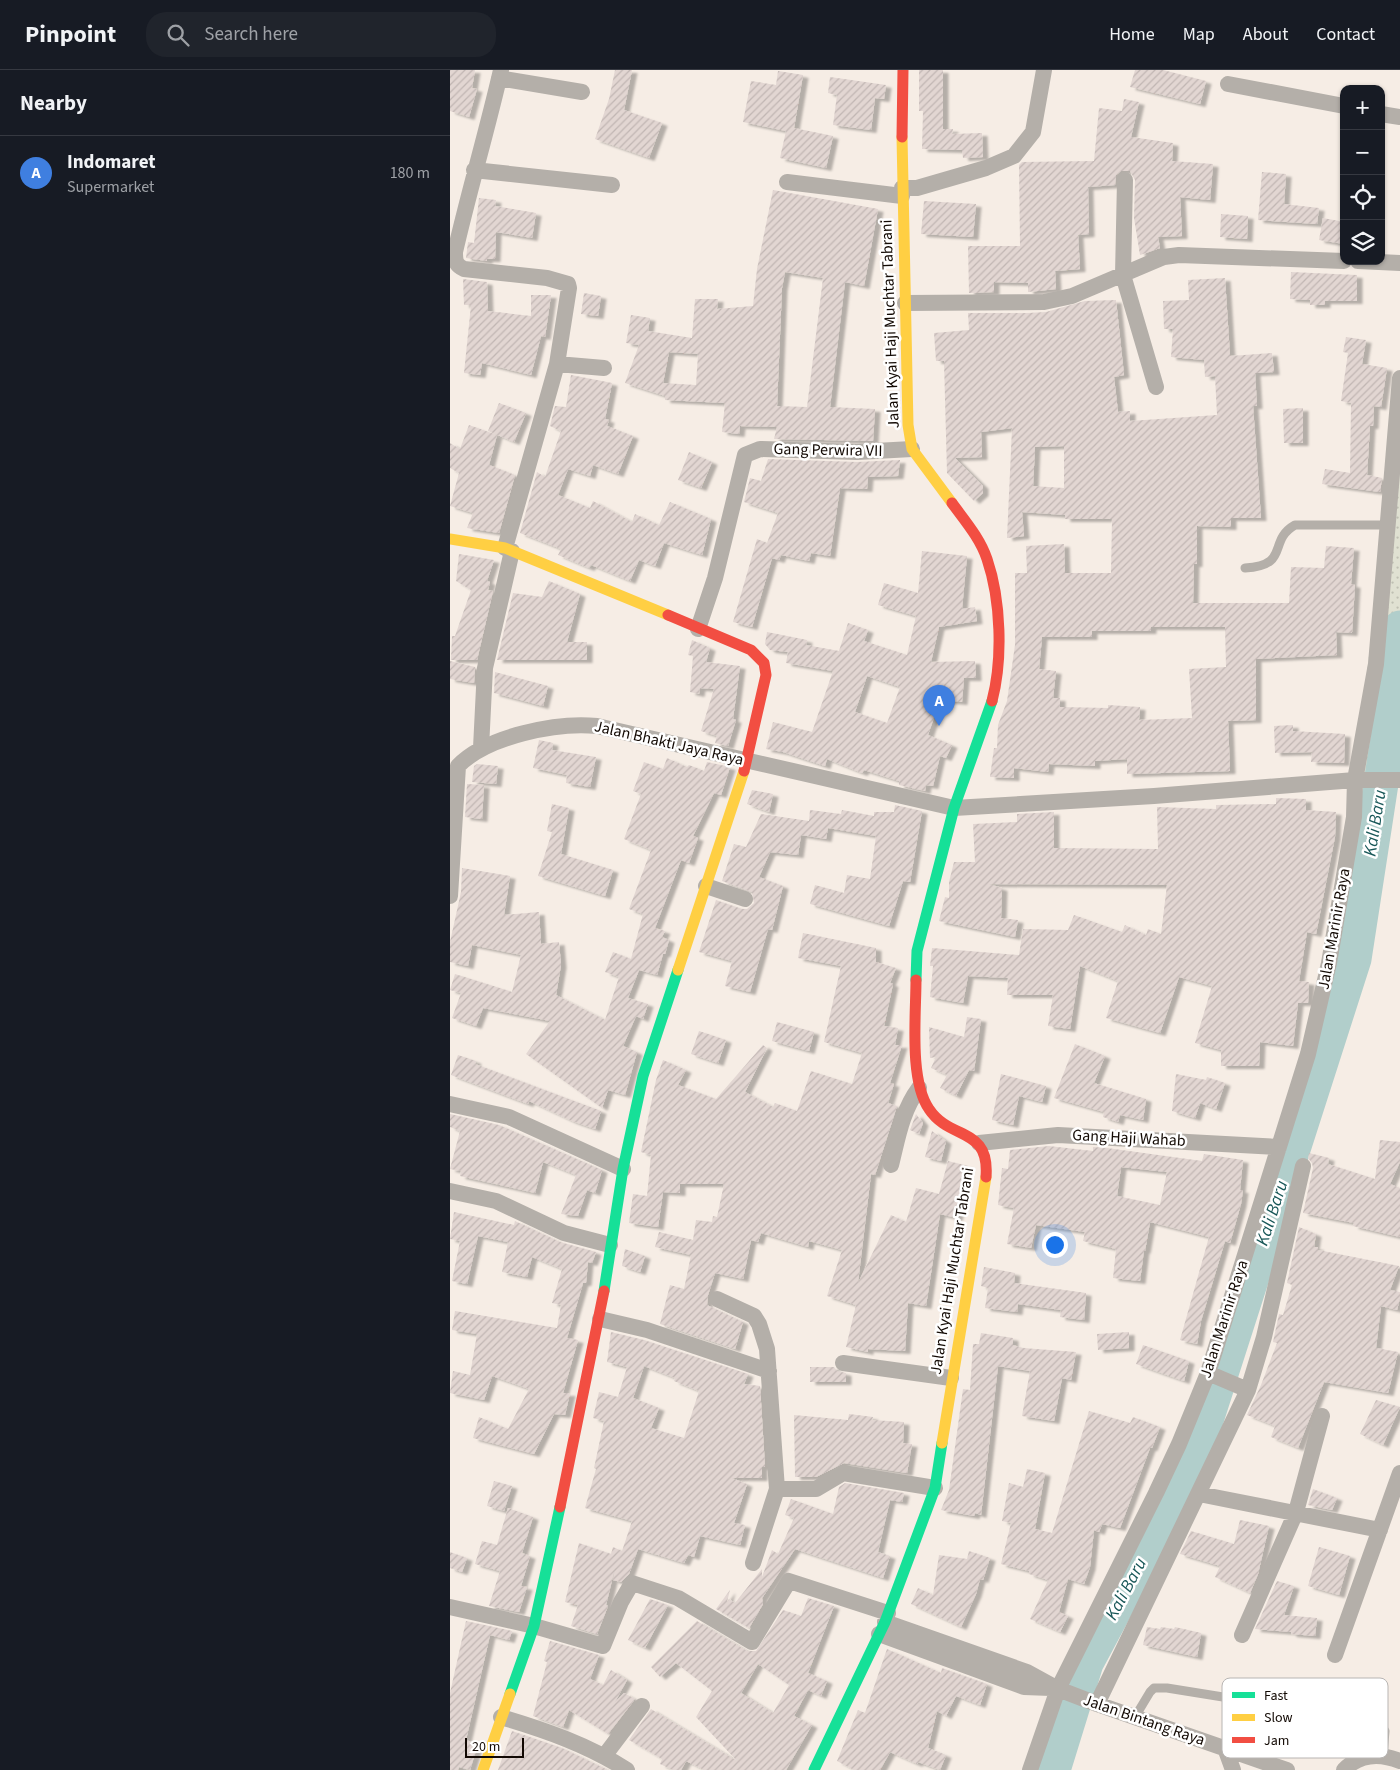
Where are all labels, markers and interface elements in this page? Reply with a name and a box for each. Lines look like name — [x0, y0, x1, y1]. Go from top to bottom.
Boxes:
search box — [146, 12, 496, 57]
text: Pinpoint — [25, 17, 116, 52]
icon: search — [164, 21, 192, 49]
text: Search here — [204, 21, 298, 48]
text: Home — [1109, 22, 1155, 47]
text: Map — [1183, 22, 1215, 47]
text: About — [1243, 22, 1288, 47]
text: Contact — [1316, 22, 1375, 47]
map controls — [1340, 85, 1385, 265]
button: + — [1340, 85, 1385, 130]
text: Nearby — [20, 88, 87, 118]
button: − — [1340, 130, 1385, 175]
text: Indomaret — [67, 149, 156, 176]
text: A — [31, 162, 41, 184]
text: 180 m — [390, 162, 430, 184]
button: locate — [1340, 175, 1385, 220]
text: Supermarket — [67, 176, 154, 198]
street label: Jalan Kyai Haji Muchtar Tabrani — [875, 219, 905, 429]
button: layers — [1340, 220, 1385, 265]
street label: Gang Perwira VII — [773, 438, 883, 462]
pin: A — [923, 685, 955, 726]
street label: Jalan Bhakti Jaya Raya — [592, 715, 746, 771]
water label: Kali Baru — [1357, 788, 1393, 858]
street label: Jalan Marinir Raya — [1313, 867, 1355, 991]
street label: Gang Haji Wahab — [1072, 1124, 1186, 1152]
street label: Jalan Kyai Haji Muchtar Tabrani — [925, 1166, 979, 1376]
water label: Kali Baru — [1250, 1177, 1294, 1249]
your location — [1042, 1232, 1068, 1258]
street label: Jalan Marinir Raya — [1195, 1257, 1253, 1381]
water label: Kali Baru — [1099, 1553, 1153, 1625]
legend — [1222, 1678, 1388, 1758]
text: Fast — [1264, 1686, 1288, 1706]
street label: Jalan Bintang Raya — [1080, 1689, 1208, 1751]
text: Slow — [1264, 1708, 1293, 1728]
text: Jam — [1264, 1731, 1289, 1751]
scale bar — [465, 1735, 524, 1758]
text: 20 m — [472, 1737, 500, 1757]

